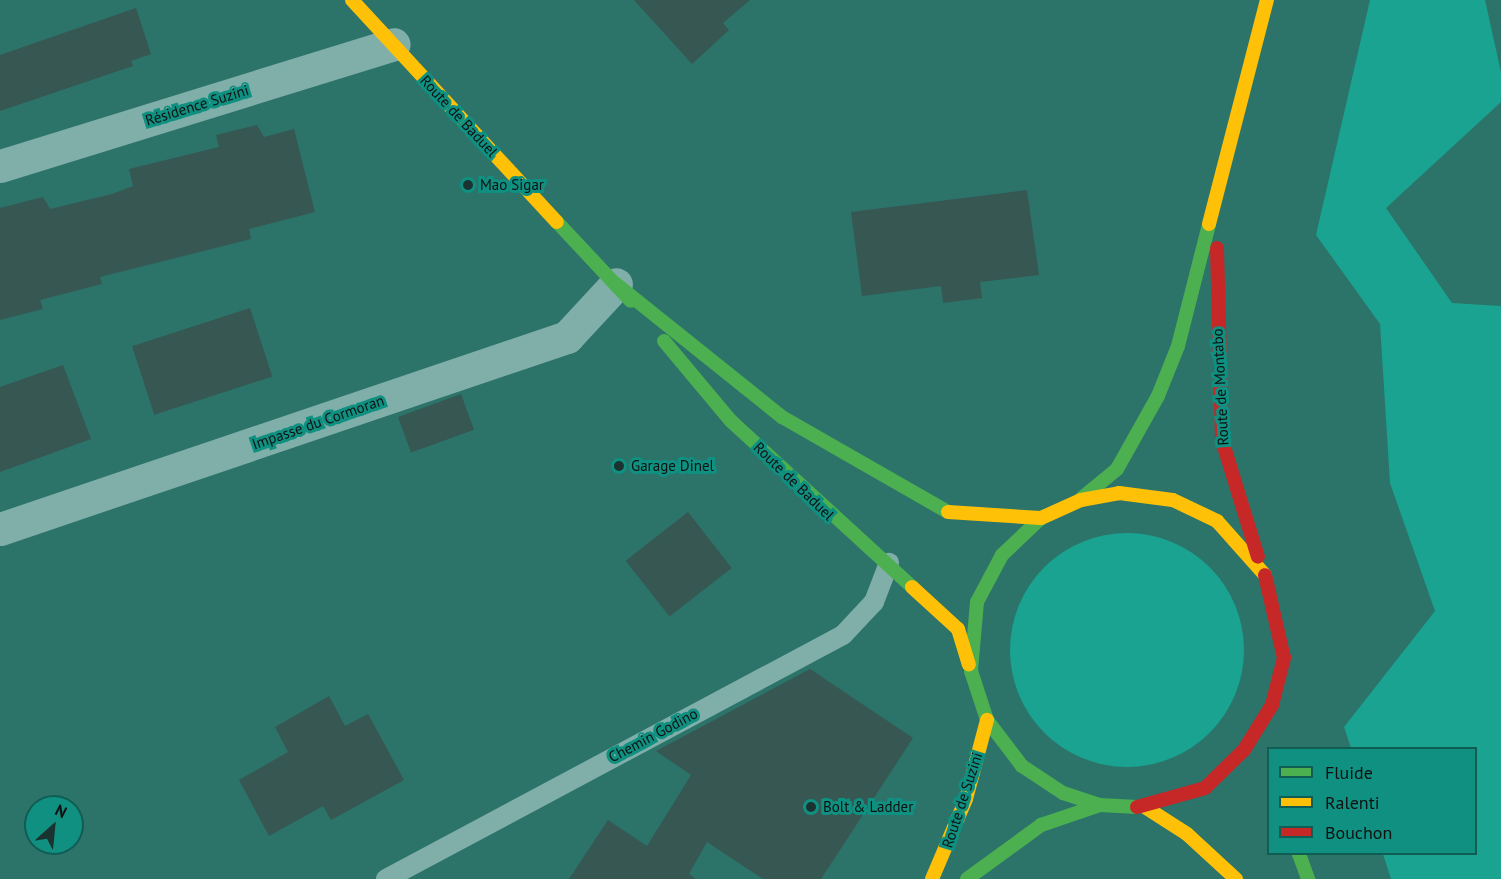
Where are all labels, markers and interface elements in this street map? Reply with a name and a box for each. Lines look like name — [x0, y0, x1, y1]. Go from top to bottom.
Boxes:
street label: Route de Baduel — [417, 71, 501, 161]
street label: Résidence Suzini — [143, 81, 251, 129]
place label: Mao Sigar — [480, 176, 544, 194]
marker: Mao Sigar — [461, 178, 475, 192]
street label: Route de Montabo — [1208, 328, 1232, 446]
street label: Impasse du Cormoran — [250, 391, 386, 453]
street label: Route de Baduel — [750, 438, 838, 524]
place label: Garage Dinel — [631, 457, 714, 475]
marker: Garage Dinel — [612, 459, 626, 473]
street label: Chemin Godino — [605, 704, 701, 766]
legend — [1267, 747, 1477, 855]
street label: Route de Suzini — [938, 750, 986, 850]
text: Fluide — [1325, 761, 1373, 784]
text: Ralenti — [1325, 791, 1380, 814]
north arrow — [24, 795, 84, 855]
place label: Bolt & Ladder — [823, 798, 913, 816]
text: N — [52, 799, 70, 822]
marker: Bolt & Ladder — [804, 800, 818, 814]
text: Bouchon — [1325, 821, 1392, 844]

